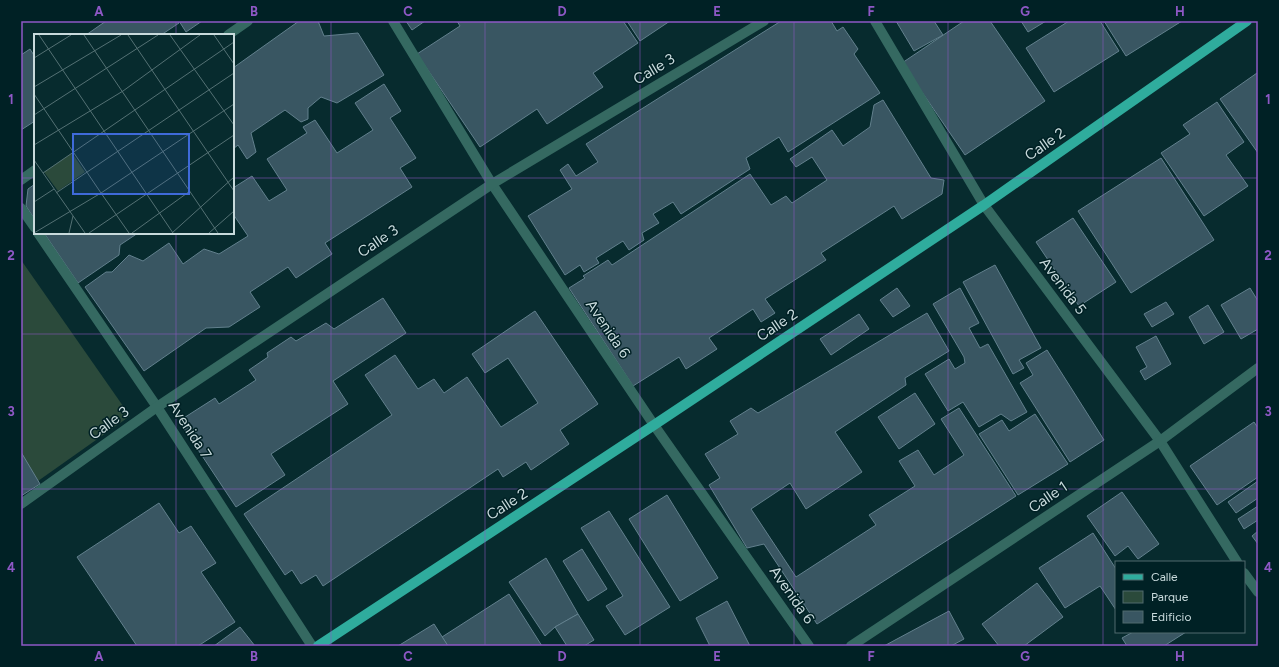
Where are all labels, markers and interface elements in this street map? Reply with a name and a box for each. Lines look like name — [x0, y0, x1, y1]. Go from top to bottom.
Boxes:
text: A — [94, 4, 104, 19]
text: B — [250, 4, 258, 19]
text: C — [403, 4, 413, 19]
text: D — [557, 4, 567, 19]
text: E — [713, 4, 721, 19]
text: F — [867, 4, 875, 19]
text: G — [1020, 4, 1030, 19]
text: H — [1175, 4, 1185, 19]
inset map — [34, 34, 234, 234]
street label: Calle 3 — [630, 50, 678, 88]
text: 1 — [8, 92, 14, 107]
text: 1 — [1265, 92, 1271, 107]
street label: Calle 2 — [1021, 124, 1069, 164]
street label: Calle 3 — [354, 221, 402, 261]
text: 2 — [7, 248, 15, 263]
text: 2 — [1264, 248, 1272, 263]
street label: Avenida 5 — [1036, 254, 1090, 318]
street label: Avenida 6 — [582, 296, 634, 362]
street label: Calle 2 — [753, 305, 801, 345]
street label: Avenida 7 — [165, 397, 215, 463]
street label: Calle 3 — [85, 402, 133, 444]
text: 3 — [7, 404, 15, 419]
text: 3 — [1264, 404, 1272, 419]
street label: Calle 1 — [1025, 477, 1071, 517]
street label: Calle 2 — [483, 484, 531, 524]
text: 4 — [7, 560, 15, 575]
text: 4 — [1264, 560, 1272, 575]
legend — [1115, 561, 1245, 633]
street label: Avenida 6 — [766, 563, 819, 628]
text: Calle — [1151, 570, 1178, 584]
text: Parque — [1151, 590, 1189, 604]
text: Edificio — [1151, 610, 1191, 624]
text: A — [94, 649, 104, 664]
text: B — [250, 649, 258, 664]
text: C — [403, 649, 413, 664]
text: D — [557, 649, 567, 664]
text: E — [713, 649, 721, 664]
text: F — [867, 649, 875, 664]
text: G — [1020, 649, 1030, 664]
text: H — [1175, 649, 1185, 664]

